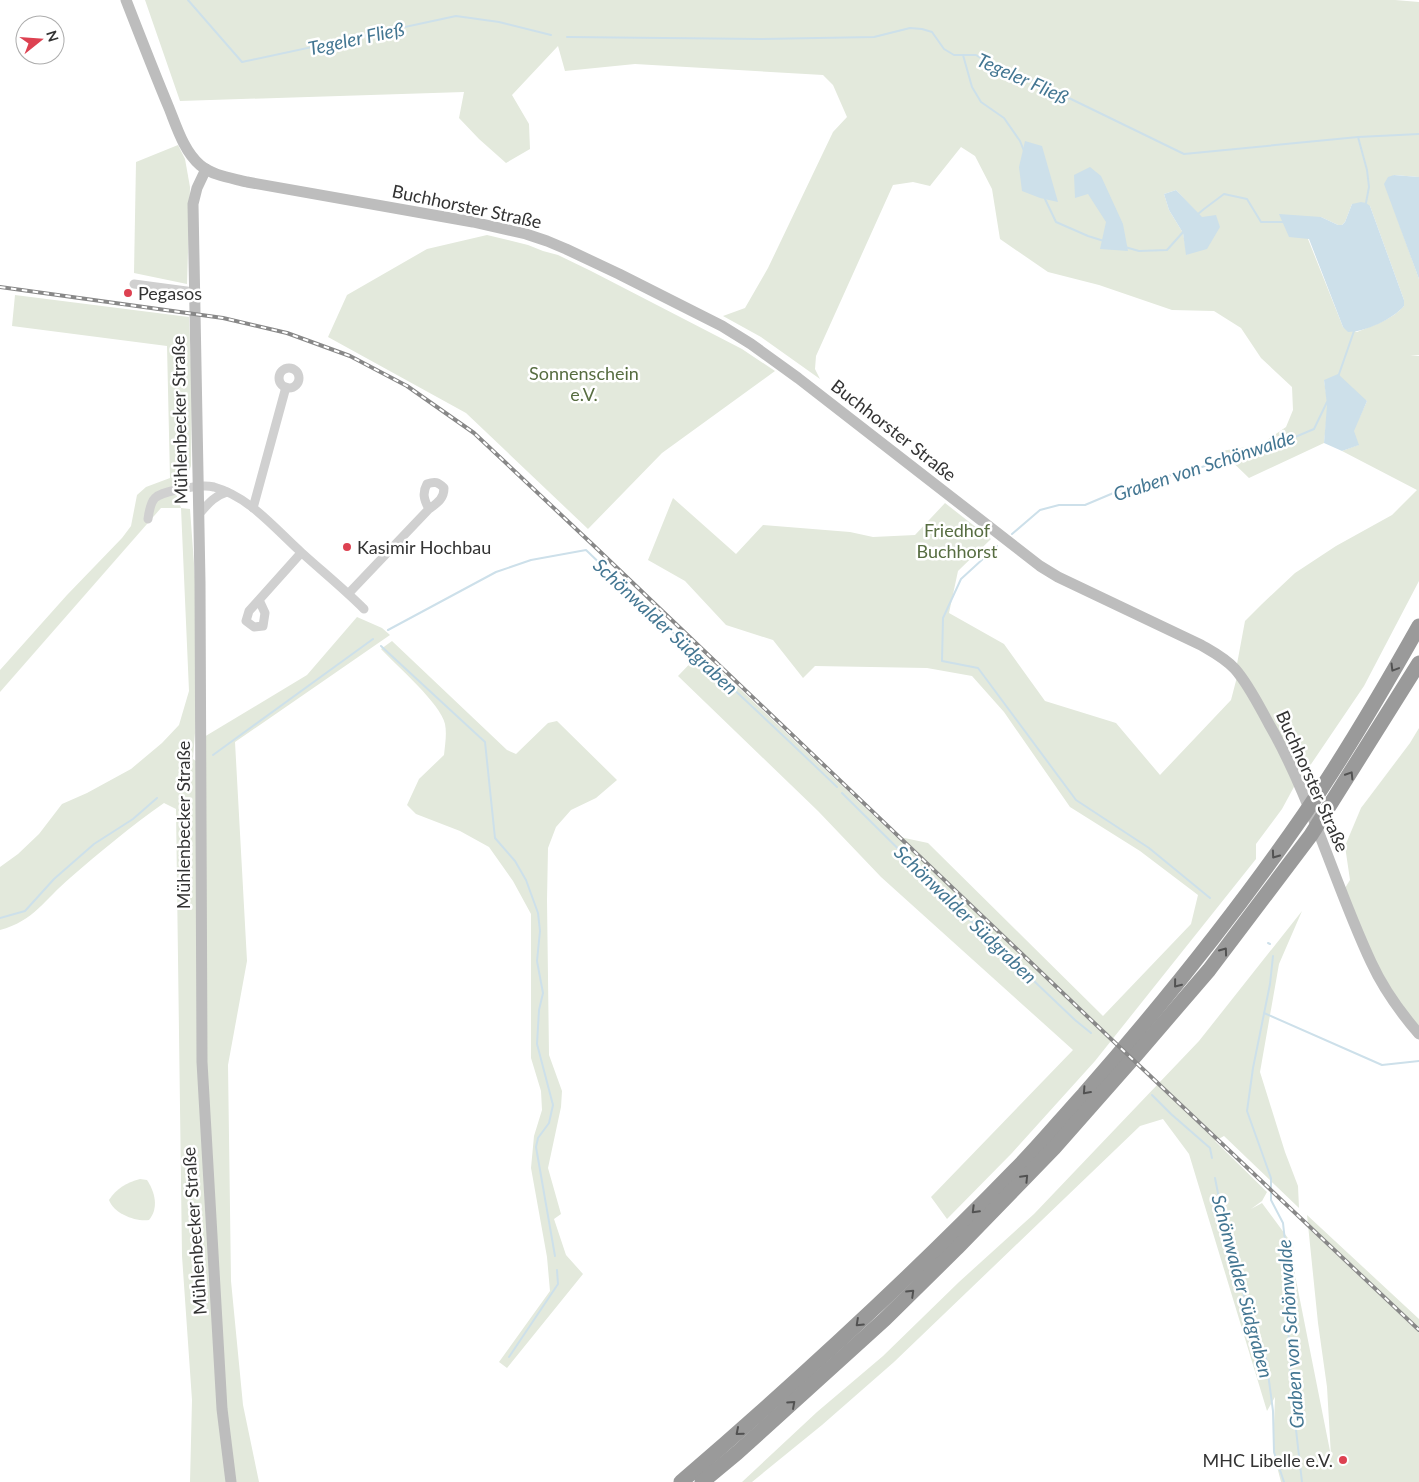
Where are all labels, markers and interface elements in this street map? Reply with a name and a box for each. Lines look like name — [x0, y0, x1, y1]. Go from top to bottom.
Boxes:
north arrow — [15, 15, 65, 65]
water label: Tegeler Fließ — [306, 17, 406, 59]
text: N — [43, 28, 63, 44]
water label: Tegeler Fließ — [974, 48, 1072, 108]
street label: Buchhorster Straße — [390, 179, 544, 233]
place label: Pegasos — [138, 282, 202, 304]
marker: Pegasos — [122, 287, 134, 299]
street label: Mühlenbecker Straße — [167, 336, 191, 504]
park label: Sonnenschein e.V. — [529, 362, 639, 405]
street label: Buchhorster Straße — [827, 374, 961, 486]
water label: Graben von Schönwalde — [1110, 425, 1298, 505]
park label: Friedhof Buchhorst — [916, 519, 998, 562]
place label: Kasimir Hochbau — [357, 536, 491, 558]
marker: Kasimir Hochbau — [341, 541, 353, 553]
water label: Schönwalder Südgraben — [589, 553, 743, 699]
one-way arrow — [1391, 663, 1401, 672]
street label: Buchhorster Straße — [1272, 707, 1354, 855]
street label: Mühlenbecker Straße — [172, 741, 194, 909]
one-way arrow — [1343, 771, 1353, 780]
water label: Schönwalder Südgraben — [890, 840, 1042, 988]
one-way arrow — [1272, 849, 1281, 859]
one-way arrow — [1218, 947, 1227, 957]
one-way arrow — [1173, 978, 1182, 987]
one-way arrow — [1083, 1085, 1092, 1094]
street label: Mühlenbecker Straße — [177, 1146, 211, 1316]
one-way arrow — [1019, 1175, 1028, 1184]
water label: Schönwalder Südgraben — [1207, 1192, 1279, 1380]
one-way arrow — [972, 1204, 981, 1213]
water label: Graben von Schönwalde — [1272, 1239, 1308, 1429]
one-way arrow — [905, 1290, 914, 1299]
one-way arrow — [855, 1317, 864, 1326]
one-way arrow — [786, 1400, 795, 1409]
one-way arrow — [735, 1427, 744, 1436]
place label: MHC Libelle e.V. — [1203, 1449, 1333, 1471]
marker: MHC Libelle e.V. — [1337, 1454, 1349, 1466]

